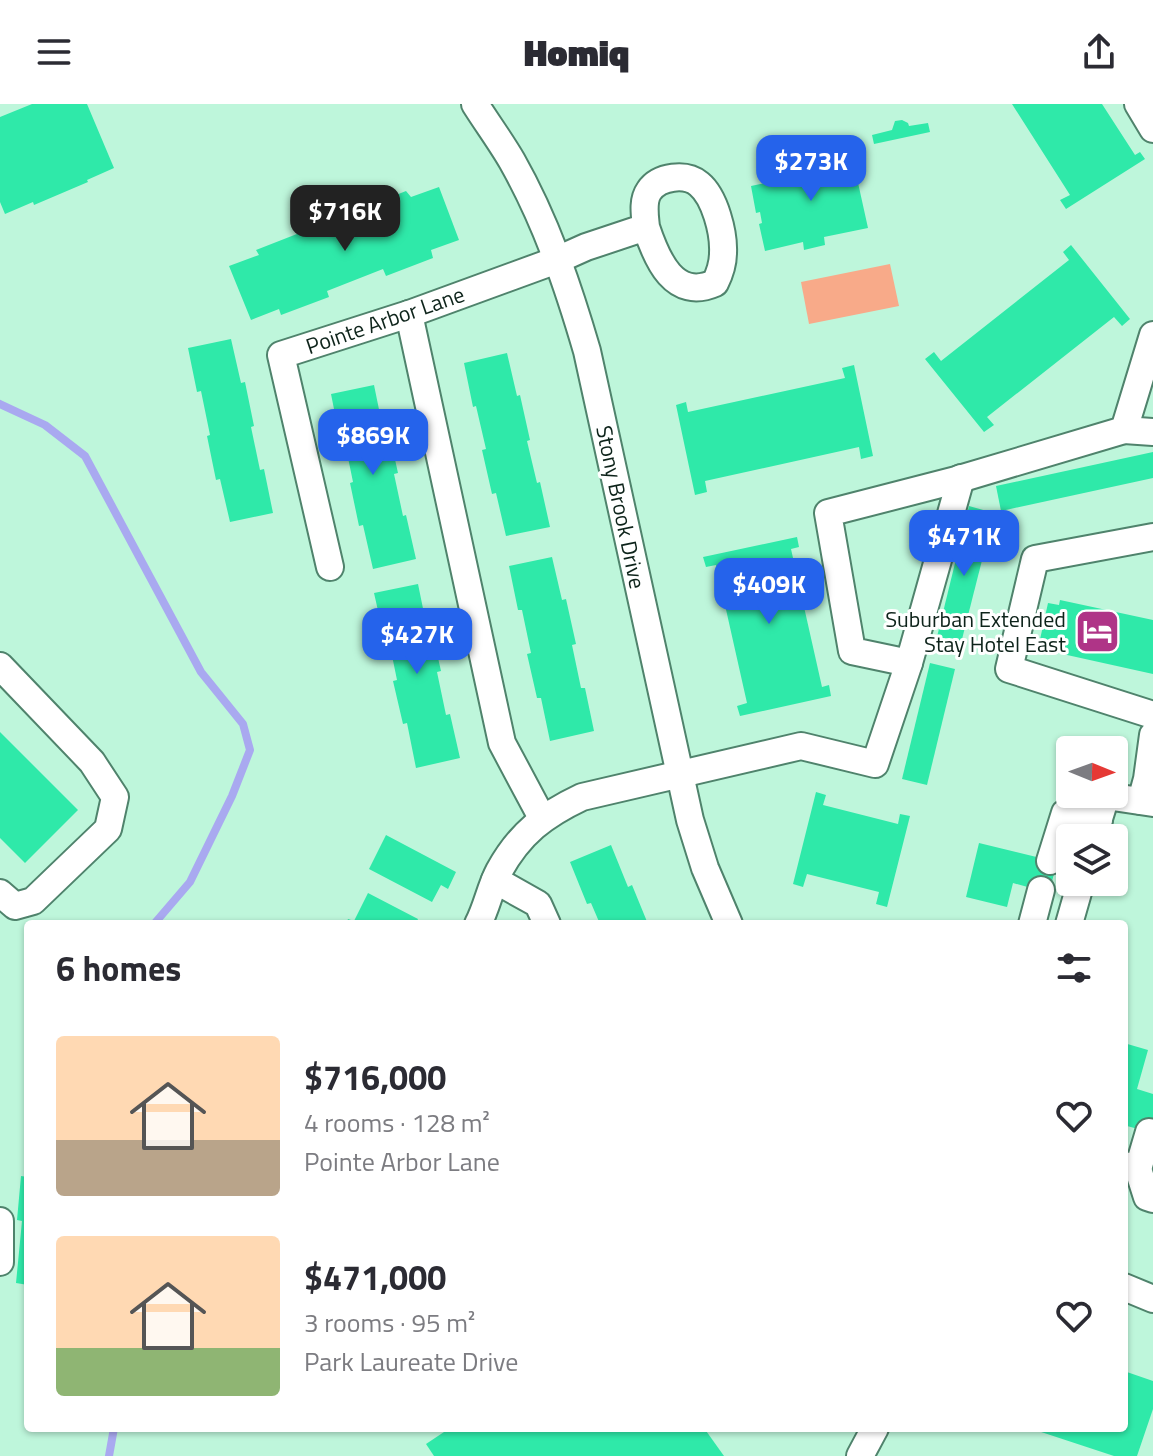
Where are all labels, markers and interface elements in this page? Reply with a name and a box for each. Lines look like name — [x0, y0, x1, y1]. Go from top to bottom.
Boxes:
text: Homiq — [524, 25, 629, 80]
icon: menu — [32, 30, 76, 74]
icon: share — [1077, 30, 1121, 74]
pin: $273K — [755, 135, 867, 203]
text: $273K — [774, 141, 848, 180]
pin: $716K — [289, 185, 401, 253]
text: $716K — [308, 191, 382, 230]
street label: Pointe Arbor Lane — [301, 277, 469, 363]
pin: $869K — [317, 409, 429, 477]
text: $869K — [336, 415, 410, 454]
street label: Stony Brook Drive — [587, 422, 655, 592]
pin: $471K — [908, 510, 1020, 578]
text: $471K — [927, 516, 1001, 555]
pin: $409K — [713, 558, 825, 626]
text: $409K — [732, 564, 806, 603]
place label: Suburban Extended Stay Hotel East — [885, 602, 1066, 661]
pin: $427K — [361, 608, 473, 676]
hotel icon: Suburban Extended Stay Hotel East — [1073, 608, 1121, 656]
text: $427K — [380, 614, 454, 653]
north arrow — [1056, 736, 1128, 808]
map controls — [1056, 736, 1128, 896]
button: layers — [1056, 824, 1128, 896]
text: 6 homes — [56, 942, 181, 994]
icon: filters — [1052, 946, 1096, 990]
text: $716,000 — [304, 1051, 446, 1103]
icon: home — [120, 1068, 216, 1164]
icon: heart — [1052, 1094, 1096, 1138]
text: 4 rooms · 128 m² — [304, 1103, 490, 1142]
text: Pointe Arbor Lane — [304, 1142, 500, 1181]
text: $471,000 — [304, 1251, 446, 1303]
icon: home — [120, 1268, 216, 1364]
icon: heart — [1052, 1294, 1096, 1338]
text: 3 rooms · 95 m² — [304, 1303, 475, 1342]
text: Park Laureate Drive — [304, 1342, 519, 1381]

